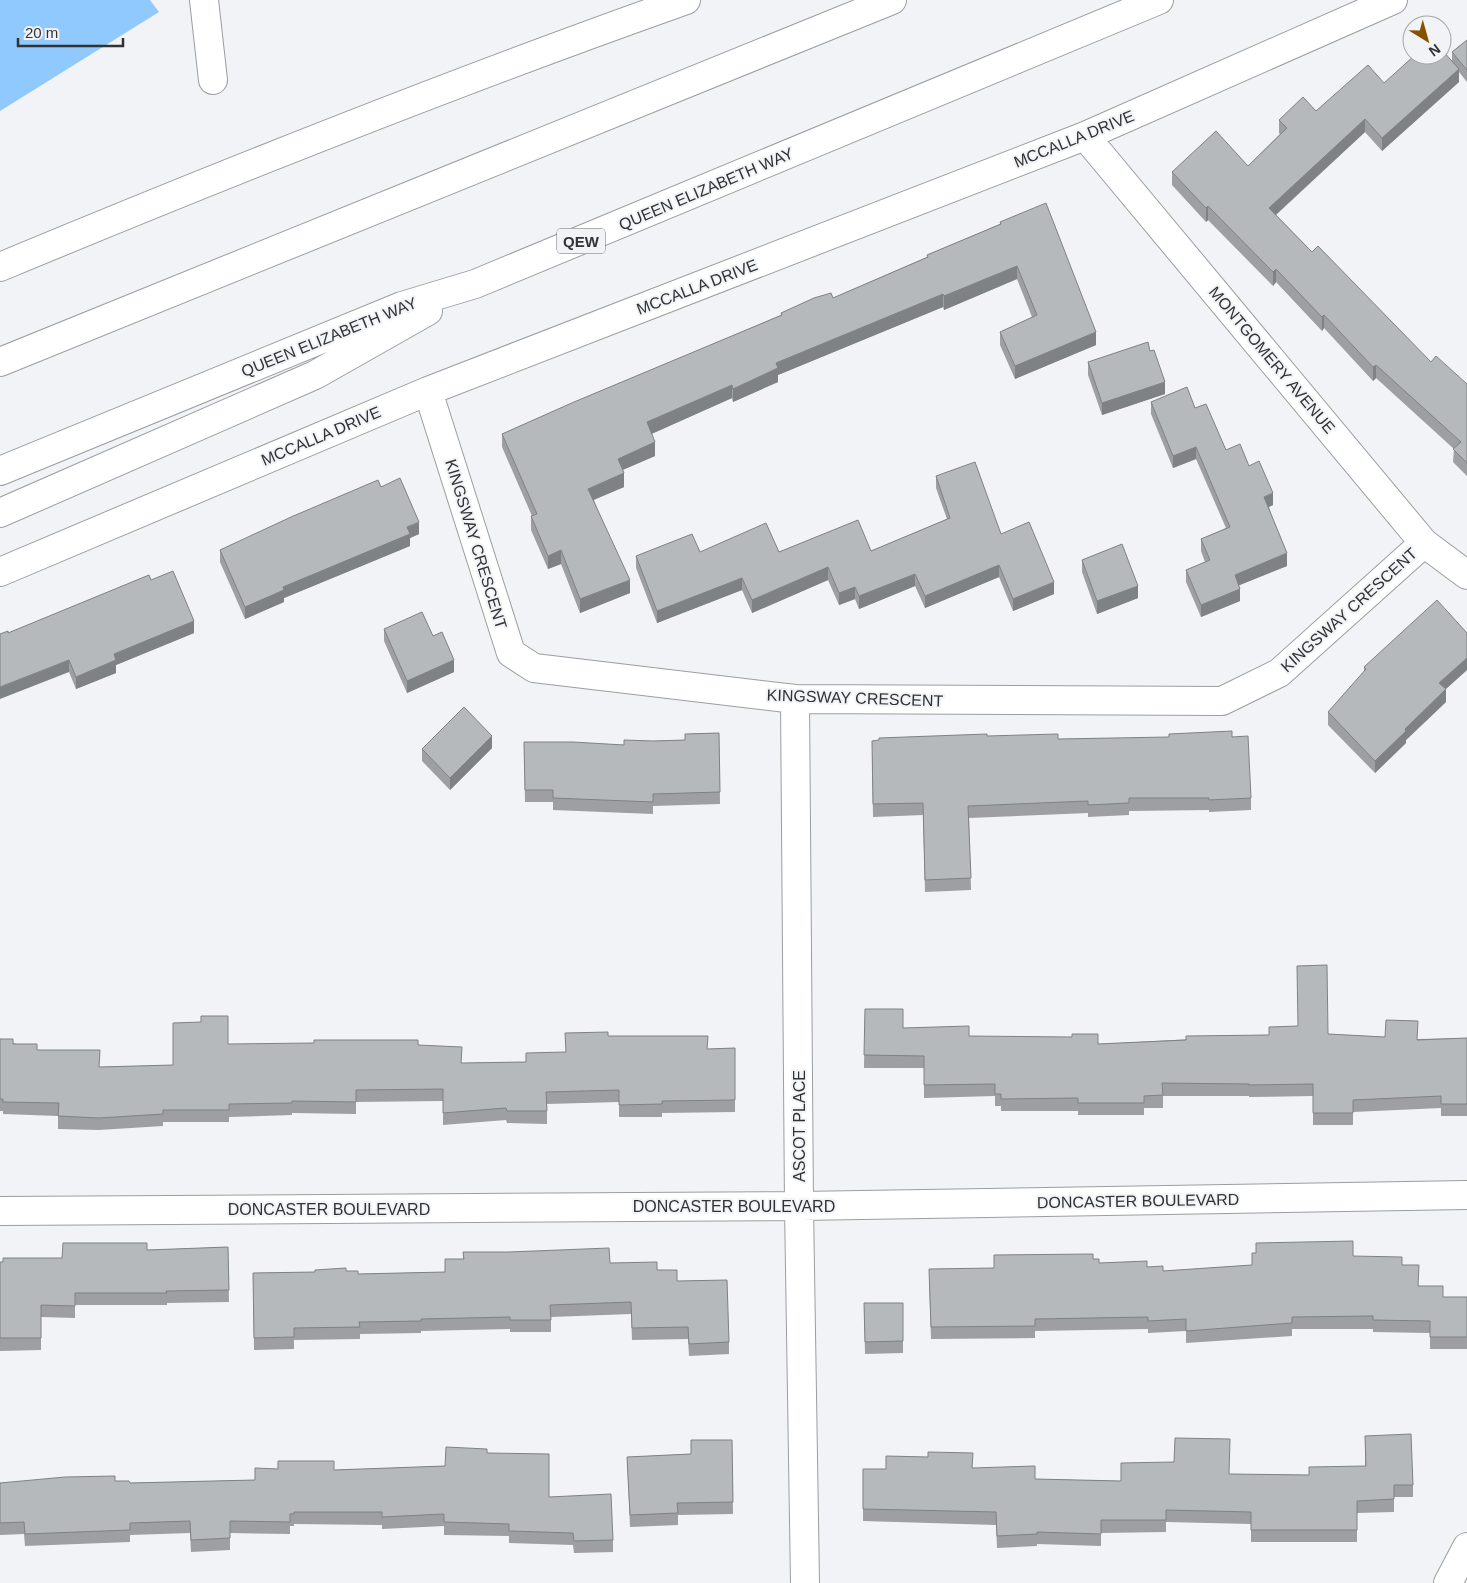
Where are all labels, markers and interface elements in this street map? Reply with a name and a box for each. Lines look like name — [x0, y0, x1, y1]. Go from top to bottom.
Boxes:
scale bar — [18, 15, 122, 47]
north arrow — [1402, 15, 1452, 65]
text: 20 m — [25, 24, 58, 41]
text: N — [1426, 41, 1444, 60]
street label: MCCALLA DRIVE — [1011, 107, 1137, 171]
street label: QUEEN ELIZABETH WAY — [616, 144, 796, 233]
road number: QEW — [557, 228, 605, 254]
street label: MCCALLA DRIVE — [634, 256, 760, 318]
street label: MONTGOMERY AVENUE — [1206, 283, 1338, 437]
street label: QUEEN ELIZABETH WAY — [239, 294, 419, 380]
street label: MCCALLA DRIVE — [259, 403, 383, 469]
street label: KINGSWAY CRESCENT — [442, 457, 510, 631]
street label: KINGSWAY CRESCENT — [1278, 544, 1420, 675]
street label: KINGSWAY CRESCENT — [766, 686, 944, 710]
street label: ASCOT PLACE — [791, 1070, 808, 1182]
street label: DONCASTER BOULEVARD — [1037, 1191, 1239, 1211]
street label: DONCASTER BOULEVARD — [633, 1198, 835, 1215]
street label: DONCASTER BOULEVARD — [228, 1201, 430, 1218]

